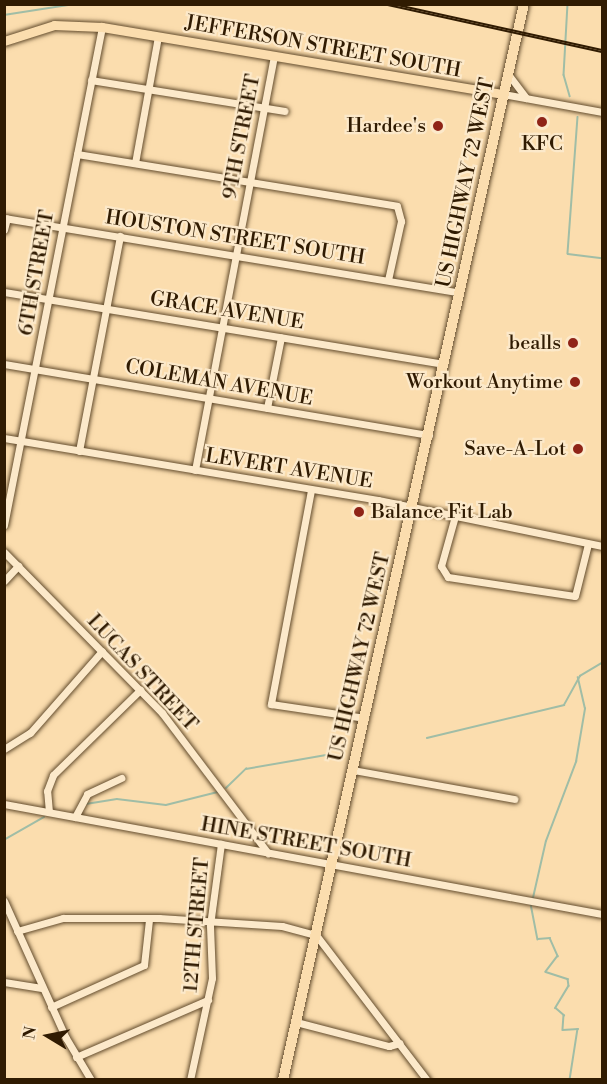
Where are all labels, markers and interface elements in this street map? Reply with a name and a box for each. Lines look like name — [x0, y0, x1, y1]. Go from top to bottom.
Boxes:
street label: JEFFERSON STREET SOUTH — [183, 11, 463, 83]
street label: 9TH STREET — [218, 72, 266, 202]
street label: US HIGHWAY 72 WEST — [432, 76, 500, 290]
place label: Hardee's — [347, 114, 426, 138]
marker: KFC — [535, 115, 549, 129]
marker: Hardee's — [431, 119, 445, 133]
place label: KFC — [521, 132, 563, 156]
street label: HOUSTON STREET SOUTH — [103, 206, 367, 270]
street label: 6TH STREET — [14, 208, 60, 338]
street label: GRACE AVENUE — [148, 287, 306, 335]
place label: bealls — [509, 331, 561, 355]
marker: bealls — [566, 336, 580, 350]
street label: COLEMAN AVENUE — [123, 355, 315, 411]
place label: Workout Anytime — [406, 370, 563, 394]
marker: Workout Anytime — [568, 375, 582, 389]
place label: Save-A-Lot — [464, 437, 566, 461]
marker: Save-A-Lot — [571, 442, 585, 456]
street label: LEVERT AVENUE — [204, 444, 374, 494]
place label: Balance Fit Lab — [371, 500, 513, 524]
marker: Balance Fit Lab — [352, 505, 366, 519]
street label: US HIGHWAY 72 WEST — [324, 550, 396, 764]
street label: LUCAS STREET — [82, 610, 202, 736]
street label: HINE STREET SOUTH — [199, 813, 413, 873]
street label: 12TH STREET — [179, 857, 215, 993]
north arrow — [18, 1006, 78, 1066]
text: N — [19, 1025, 41, 1041]

